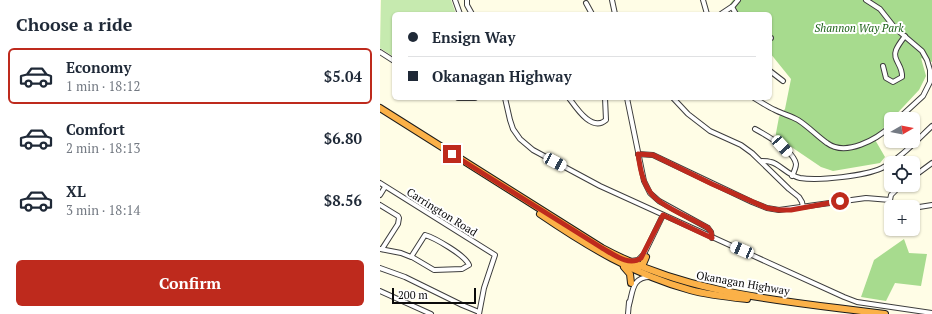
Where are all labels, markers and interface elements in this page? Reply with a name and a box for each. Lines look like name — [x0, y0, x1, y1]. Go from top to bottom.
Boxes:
text: Choose a ride — [16, 12, 132, 36]
park label: Shannon Way Park — [814, 21, 904, 35]
text: Ensign Way — [432, 27, 515, 47]
text: Economy — [66, 57, 131, 77]
icon: car — [18, 58, 54, 94]
text: $5.04 — [324, 66, 362, 86]
text: Okanagan Highway — [432, 66, 572, 86]
text: 1 min · 18:12 — [66, 77, 140, 95]
north arrow — [884, 112, 920, 148]
map controls — [884, 112, 920, 236]
text: Comfort — [66, 119, 125, 139]
icon: car — [18, 120, 54, 156]
text: $6.80 — [324, 128, 362, 148]
car — [770, 133, 794, 159]
text: 2 min · 18:13 — [66, 139, 140, 157]
route end — [443, 145, 461, 163]
car — [542, 151, 568, 173]
button: locate — [884, 156, 920, 192]
text: XL — [66, 181, 86, 201]
icon: car — [18, 182, 54, 218]
street label: Carrington Road — [404, 185, 480, 239]
text: $8.56 — [324, 190, 362, 210]
route start — [831, 192, 849, 210]
button: + — [884, 200, 920, 236]
text: 3 min · 18:14 — [66, 201, 140, 219]
car — [729, 240, 755, 260]
button: Confirm — [16, 260, 364, 306]
street label: Okanagan Highway — [695, 268, 791, 298]
scale bar — [392, 286, 476, 305]
text: 200 m — [398, 288, 428, 302]

